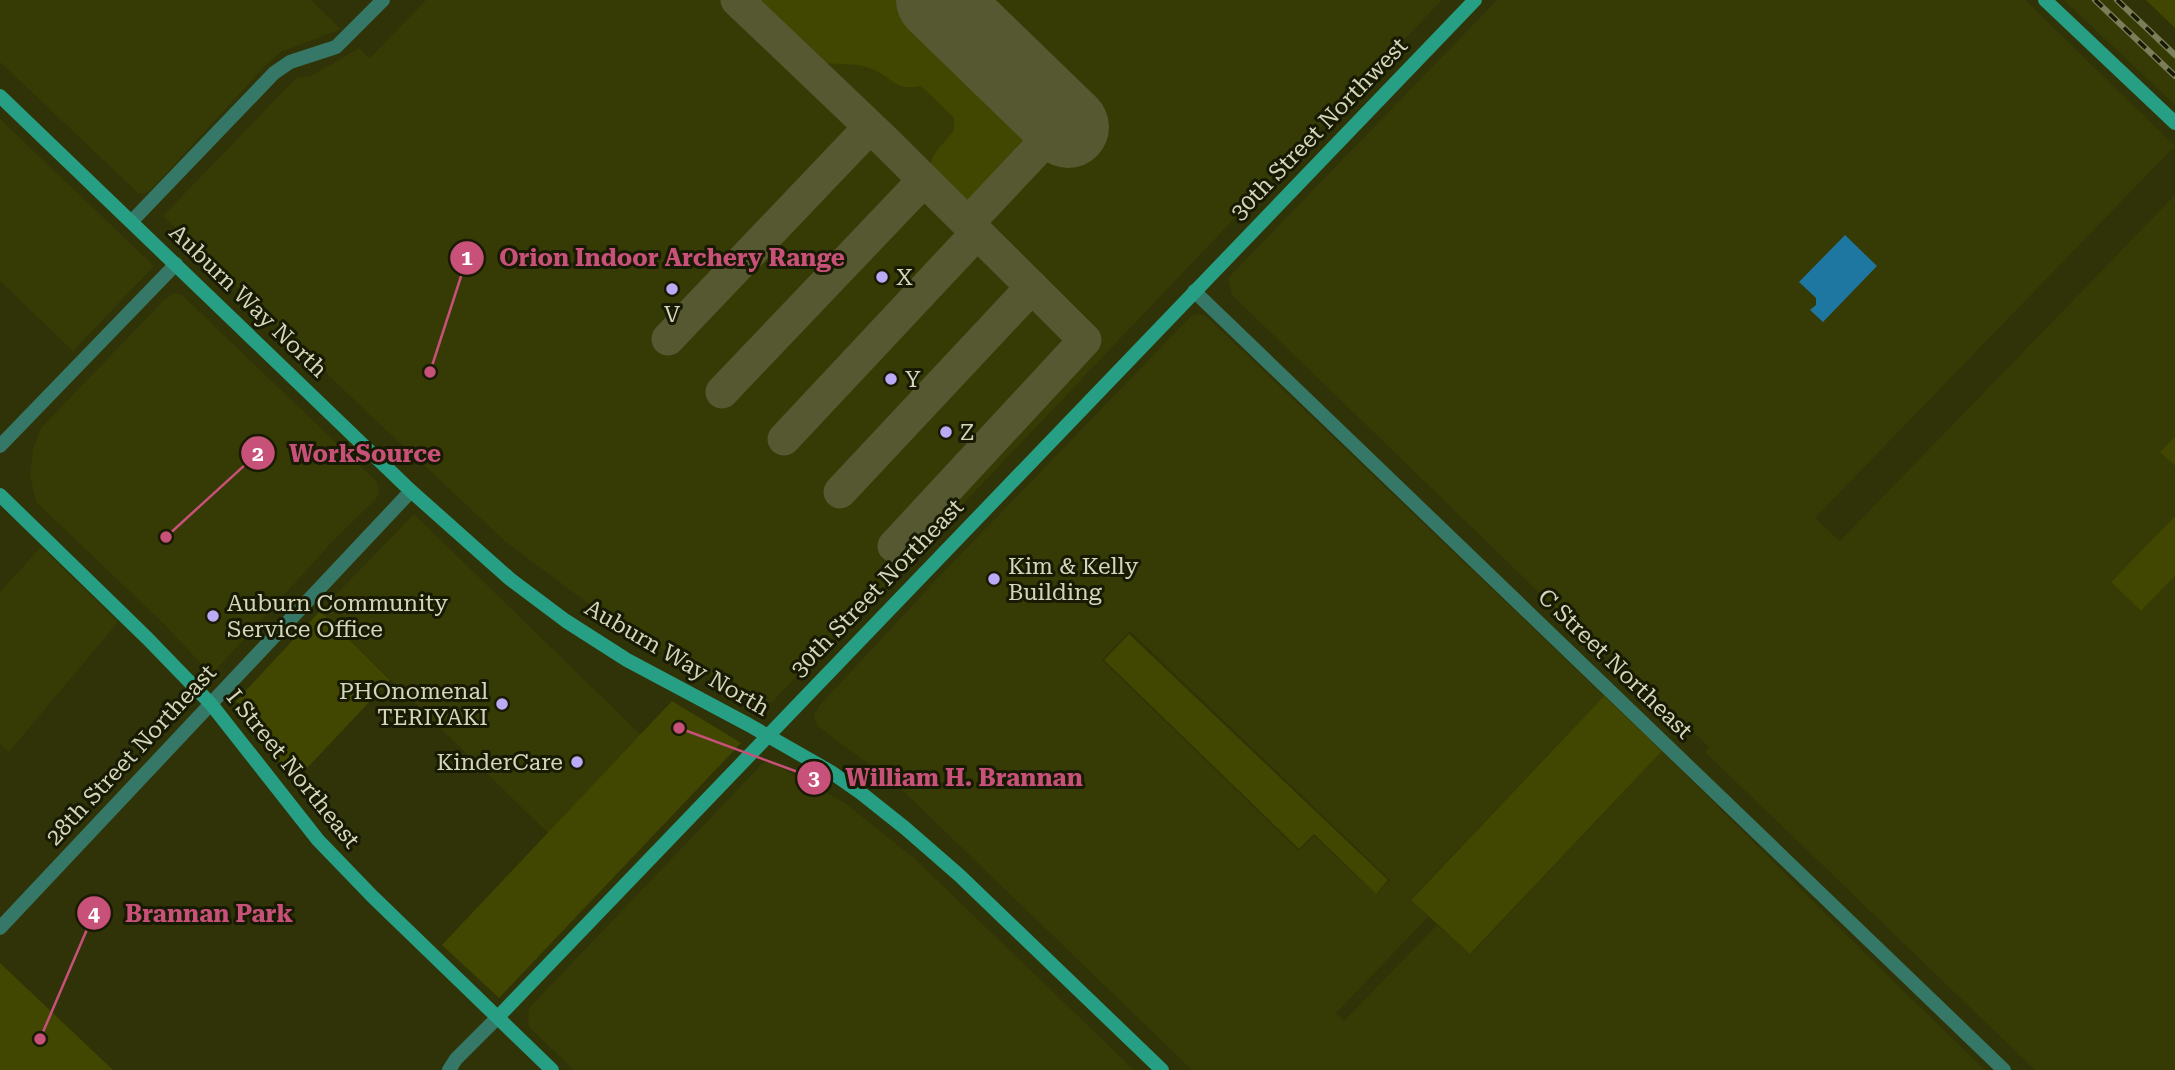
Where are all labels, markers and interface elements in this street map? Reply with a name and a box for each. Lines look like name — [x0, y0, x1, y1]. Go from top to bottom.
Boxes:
street label: 30th Street Northwest — [1225, 32, 1413, 226]
street label: Auburn Way North — [164, 219, 333, 383]
callout: Orion Indoor Archery Range — [450, 235, 859, 280]
text: Orion Indoor Archery Range — [499, 244, 845, 272]
text: 1 — [461, 246, 473, 270]
place label: X — [896, 264, 913, 291]
marker: X — [874, 269, 890, 285]
marker: V — [664, 281, 680, 297]
place label: V — [664, 301, 680, 328]
place label: Y — [905, 366, 921, 393]
marker: Y — [883, 371, 899, 387]
place label: Z — [960, 419, 974, 446]
marker: Z — [938, 424, 954, 440]
callout: WorkSource — [240, 431, 455, 476]
text: WorkSource — [289, 440, 441, 468]
text: 2 — [252, 442, 264, 466]
street label: 30th Street Northeast — [785, 493, 969, 683]
place label: Kim & Kelly Building — [1008, 553, 1139, 606]
marker: Kim & Kelly Building — [986, 571, 1002, 587]
street label: C Street Northeast — [1532, 583, 1698, 745]
place label: Auburn Community Service Office — [227, 590, 448, 643]
street label: Auburn Way North — [580, 594, 774, 722]
marker: Auburn Community Service Office — [205, 608, 221, 624]
street label: 28th Street Northeast — [40, 659, 222, 851]
place label: PHOnomenal TERIYAKI — [339, 678, 488, 731]
street label: I Street Northeast — [221, 684, 365, 854]
marker: PHOnomenal TERIYAKI — [494, 696, 510, 712]
place label: KinderCare — [436, 749, 563, 776]
marker: KinderCare — [569, 754, 585, 770]
callout: William H. Brannan — [796, 755, 1097, 800]
text: William H. Brannan — [845, 764, 1083, 792]
text: 3 — [808, 766, 820, 790]
callout: Brannan Park — [76, 891, 307, 936]
text: Brannan Park — [125, 900, 293, 928]
text: 4 — [88, 902, 100, 926]

